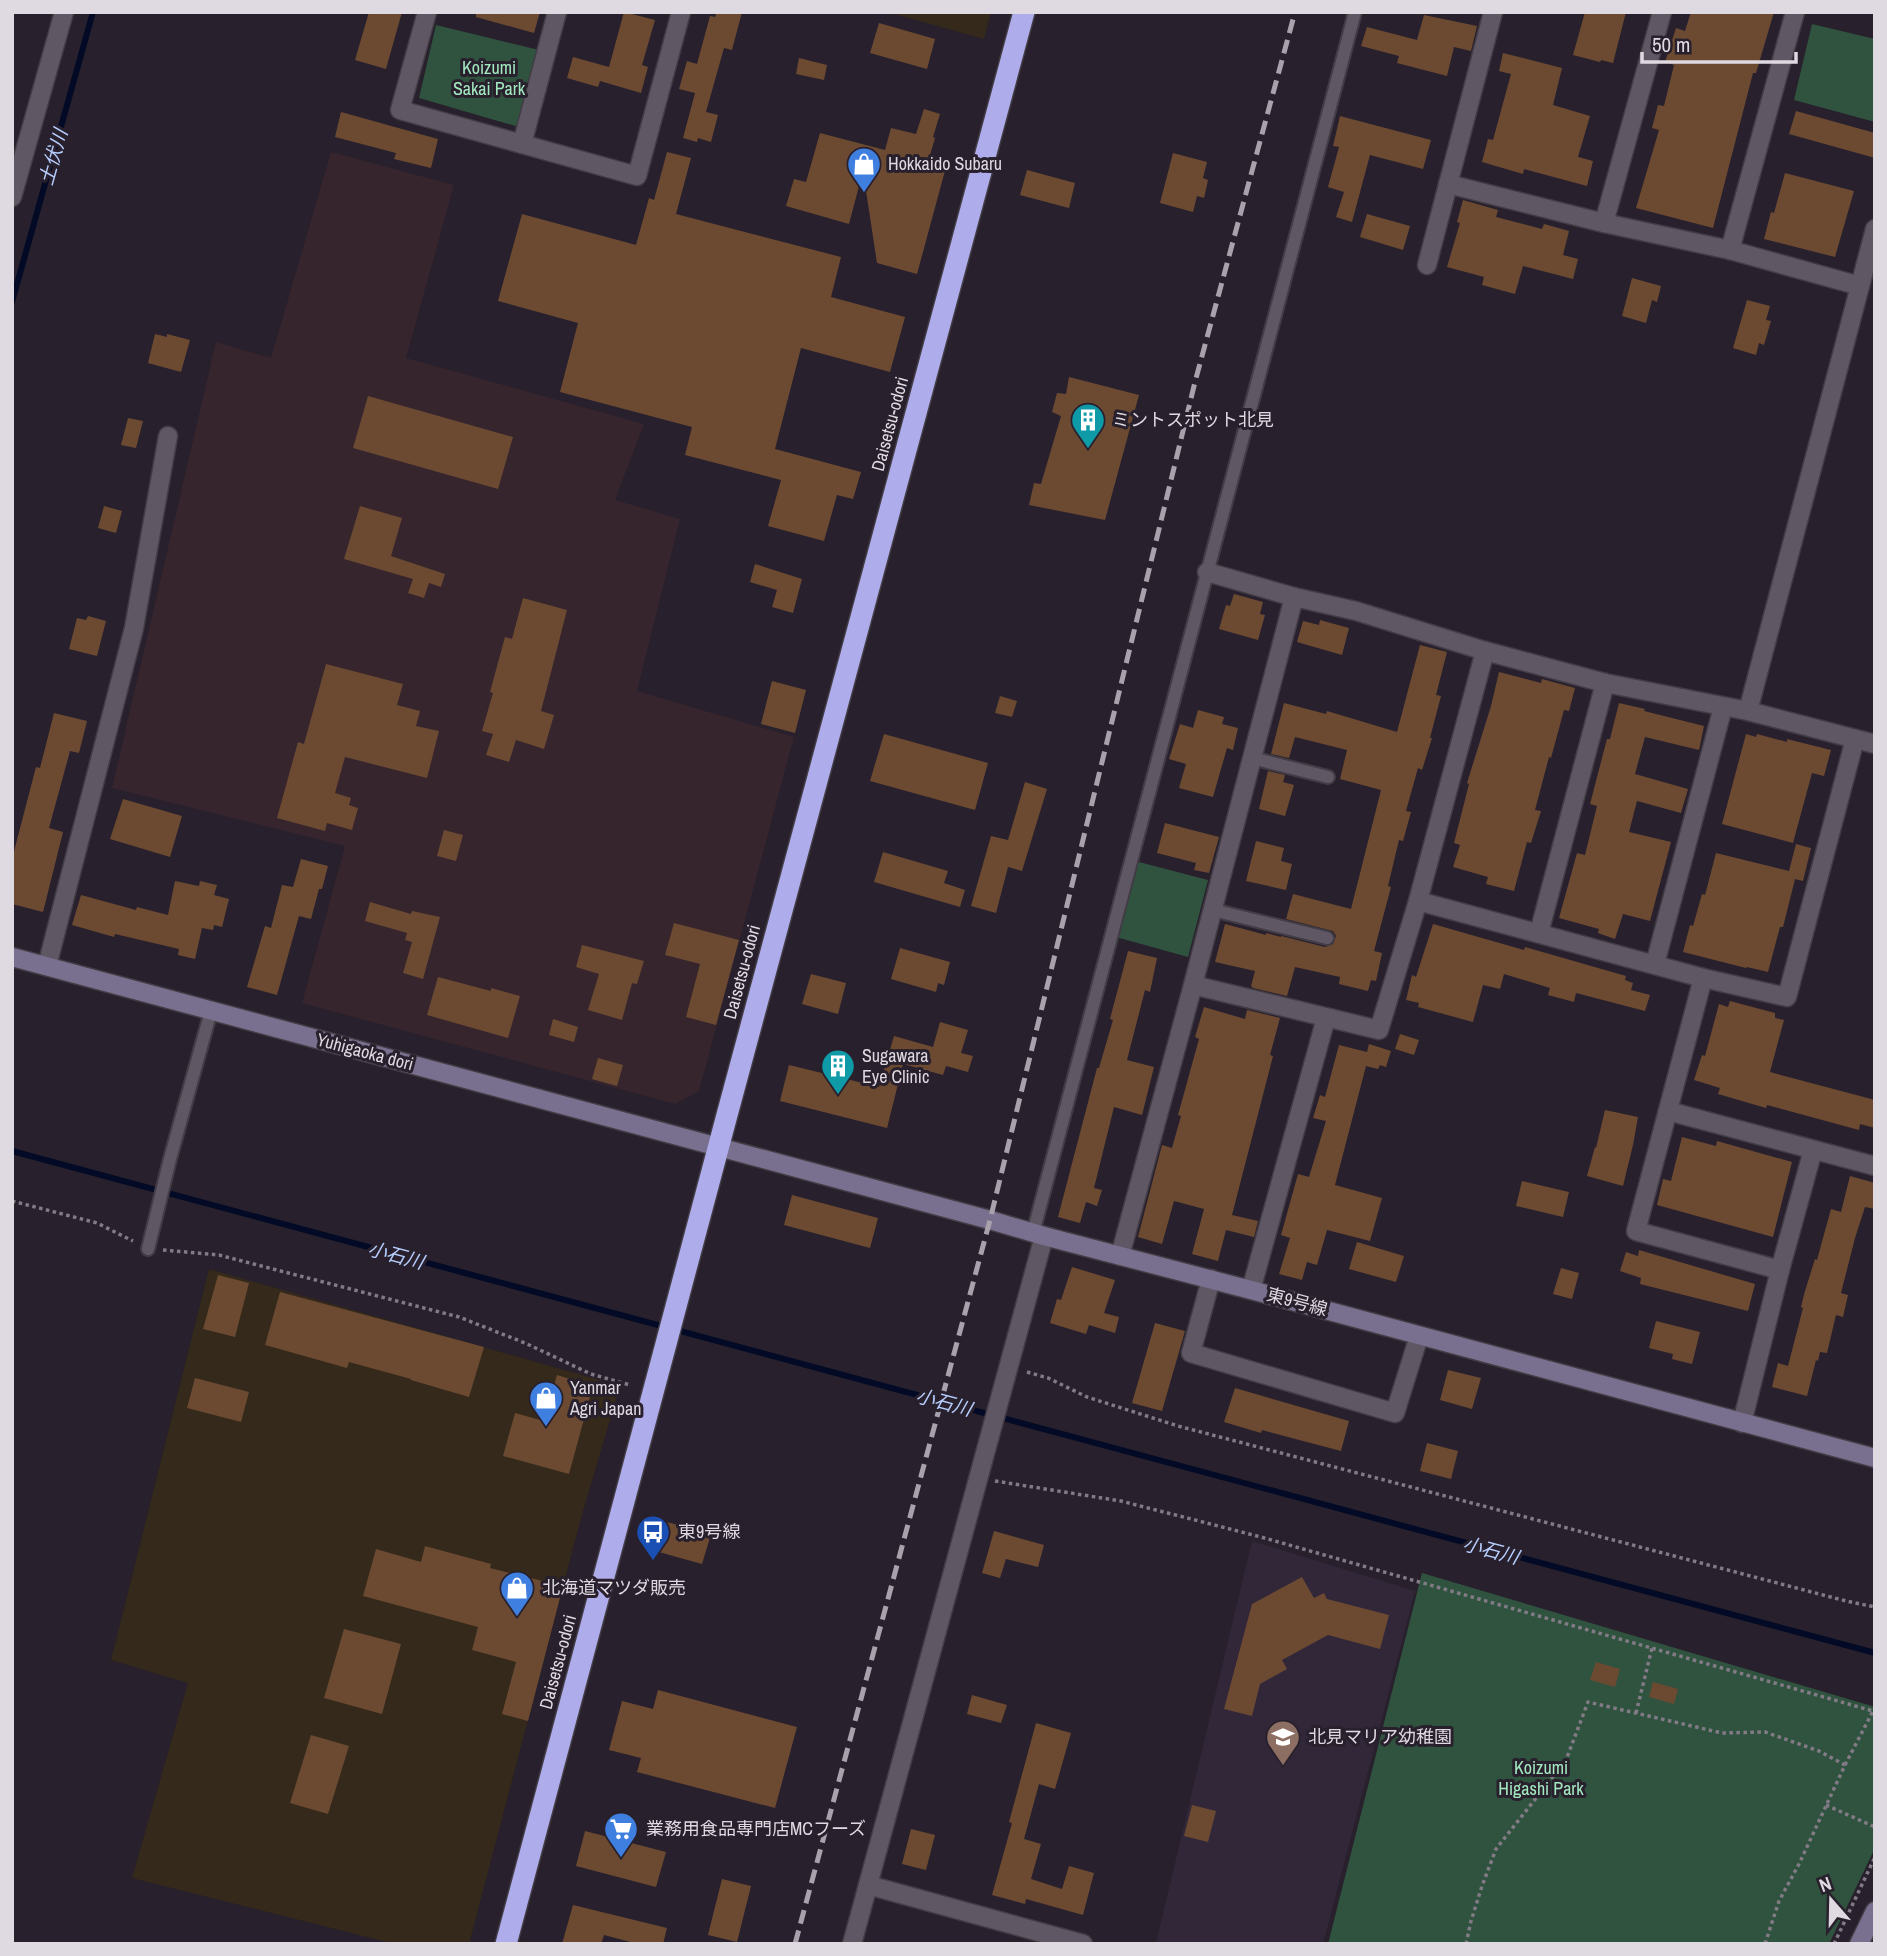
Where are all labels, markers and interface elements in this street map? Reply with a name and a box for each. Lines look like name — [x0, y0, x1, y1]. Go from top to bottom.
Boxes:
scale bar — [1642, 21, 1796, 65]
text: 50 m — [1652, 30, 1690, 59]
park label: Koizumi Sakai Park — [453, 55, 526, 101]
water label: 土伏川 — [33, 124, 74, 188]
shop icon: Hokkaido Subaru — [845, 145, 883, 194]
place label: Hokkaido Subaru — [888, 151, 1002, 176]
street label: Daisetsu-odori — [865, 374, 914, 474]
building icon: ミントスポット北見 — [1069, 401, 1107, 450]
place label: ミントスポット北見 — [1112, 407, 1274, 432]
street label: Daisetsu-odori — [717, 922, 766, 1022]
street label: Yuhigaoka dori — [314, 1027, 416, 1076]
place label: Sugawara Eye Clinic — [862, 1043, 929, 1089]
building icon: Sugawara Eye Clinic — [819, 1047, 857, 1096]
water label: 小石川 — [365, 1235, 429, 1275]
street label: 東9号線 — [1264, 1281, 1330, 1322]
place label: Yanmar Agri Japan — [569, 1375, 641, 1421]
shop icon: Yanmar Agri Japan — [527, 1379, 565, 1428]
water label: 小石川 — [913, 1382, 977, 1422]
bus stop icon: 東9号線 — [634, 1513, 672, 1562]
place label: 東9号線 — [678, 1519, 740, 1544]
water label: 小石川 — [1460, 1530, 1524, 1570]
shop icon: 北海道マツダ販売 — [498, 1569, 536, 1618]
place label: 北海道マツダ販売 — [542, 1575, 686, 1600]
street label: Daisetsu-odori — [533, 1612, 582, 1712]
school or university icon: 北見マリア幼稚園 — [1264, 1718, 1302, 1767]
place label: 北見マリア幼稚園 — [1308, 1724, 1452, 1749]
park label: Koizumi Higashi Park — [1498, 1755, 1584, 1801]
supermarket icon: 業務用食品専門店MCフーズ — [602, 1810, 640, 1859]
place label: 業務用食品専門店MCフーズ — [646, 1816, 866, 1841]
north arrow — [1796, 1865, 1866, 1935]
text: N — [1815, 1870, 1835, 1898]

